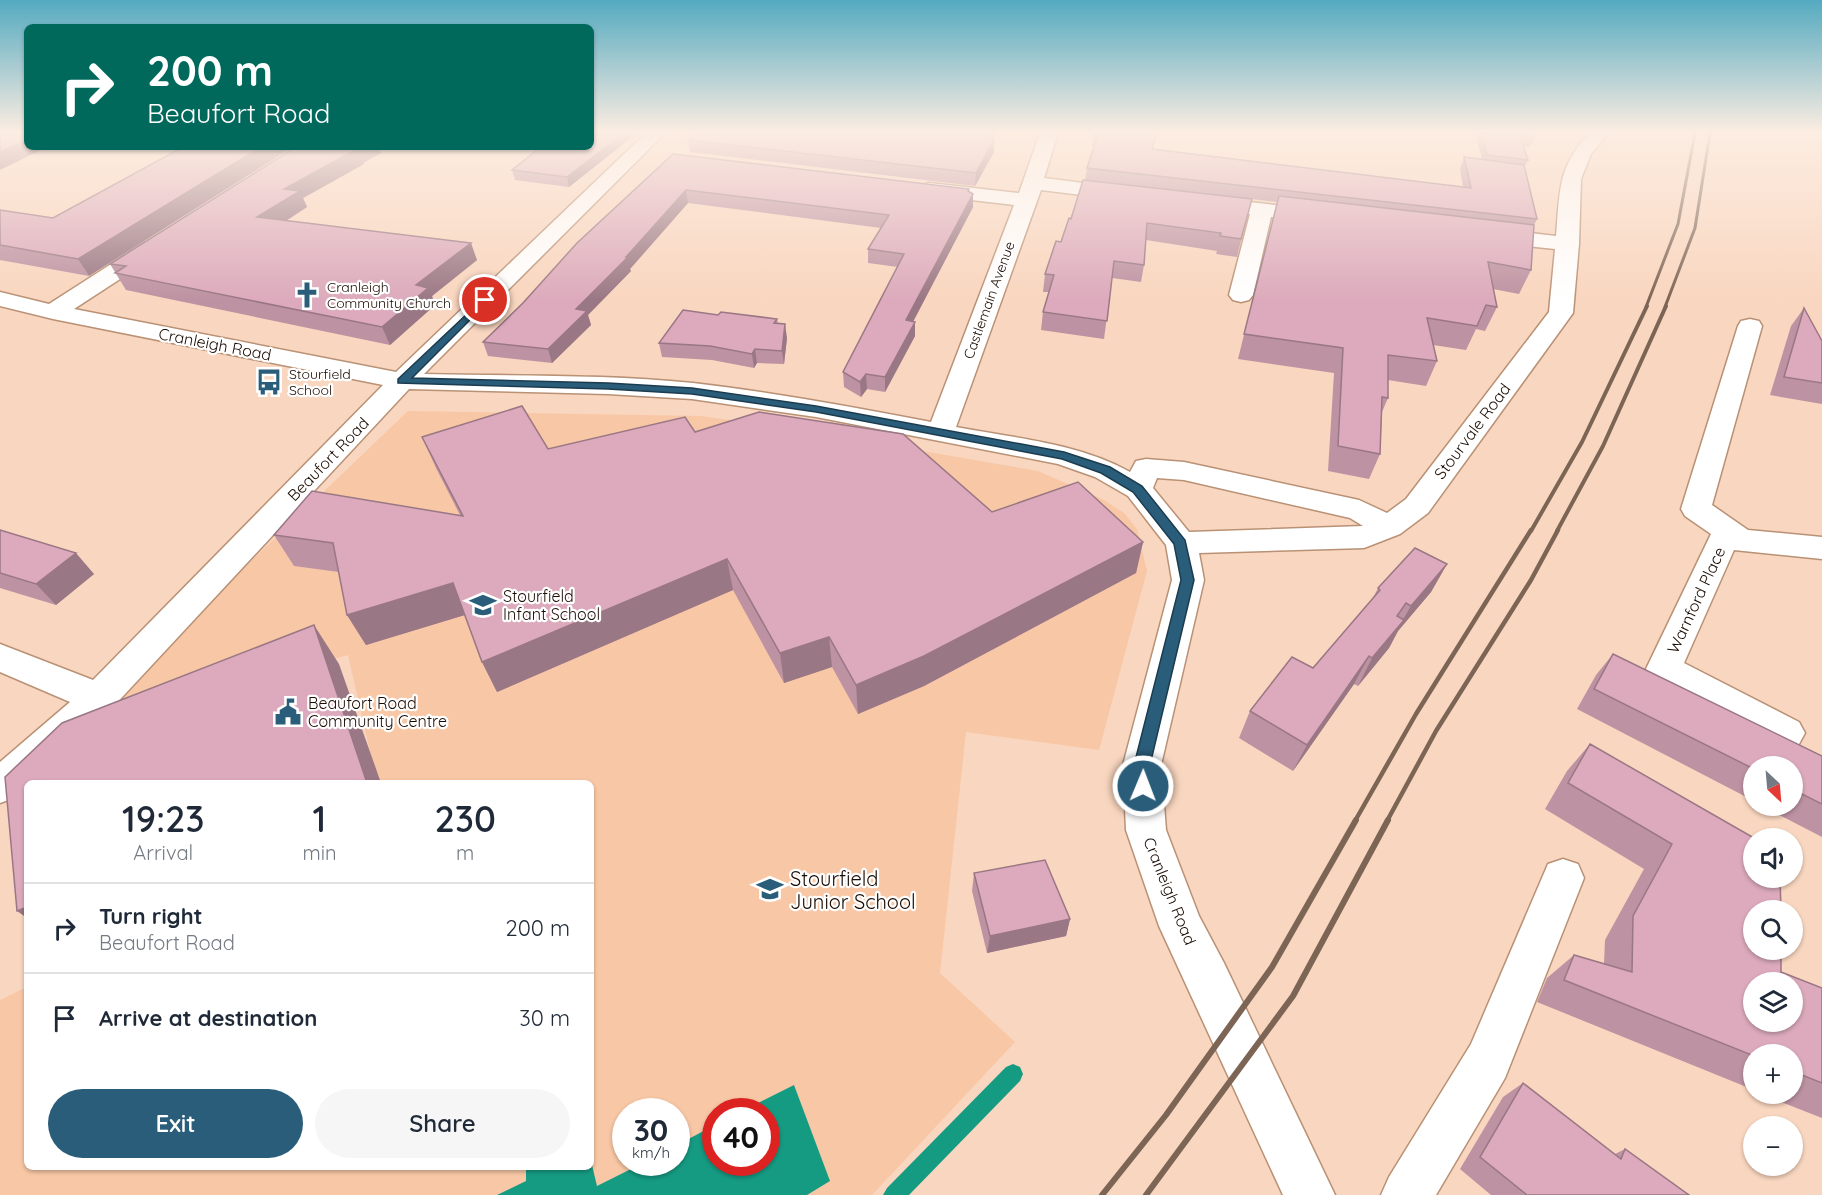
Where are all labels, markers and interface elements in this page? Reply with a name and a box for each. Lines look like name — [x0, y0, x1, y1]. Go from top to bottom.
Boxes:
text: 200 m — [147, 44, 273, 97]
icon: right — [48, 48, 126, 126]
text: Beaufort Road — [147, 96, 330, 130]
street label: Castlemain Avenue — [959, 239, 1019, 361]
pin — [459, 274, 510, 325]
place label: Cranleigh Community Church — [327, 278, 451, 312]
church icon: Cranleigh Community Church — [292, 280, 322, 310]
icon: arrive — [468, 283, 501, 316]
street label: Cranleigh Road — [157, 323, 273, 365]
place label: Stourfield School — [289, 365, 351, 399]
bus stop icon: Stourfield School — [254, 367, 284, 397]
street label: Stourvale Road — [1429, 379, 1515, 483]
street label: Beaufort Road — [283, 413, 373, 505]
street label: Warnford Place — [1663, 543, 1729, 657]
place label: Stourfield Infant School — [503, 586, 600, 624]
school or university icon: Stourfield Infant School — [468, 590, 498, 620]
place label: Beaufort Road Community Centre — [308, 693, 447, 731]
public building icon: Beaufort Road Community Centre — [273, 697, 303, 727]
position arrow — [1111, 754, 1175, 818]
north arrow — [1743, 756, 1803, 816]
map controls — [1743, 756, 1803, 1176]
text: 19:23 — [122, 796, 204, 841]
text: 1 — [313, 796, 326, 841]
text: 230 — [435, 796, 496, 841]
button: sound — [1743, 828, 1803, 888]
street label: Cranleigh Road — [1139, 834, 1201, 948]
text: Arrival — [133, 840, 193, 865]
text: min — [302, 840, 337, 865]
text: m — [456, 840, 474, 865]
place label: Stourfield Junior School — [790, 866, 916, 914]
school or university icon: Stourfield Junior School — [755, 874, 785, 904]
button: search — [1743, 900, 1803, 960]
text: Turn right — [99, 902, 203, 930]
icon: right — [48, 912, 81, 945]
text: 200 m — [506, 914, 570, 942]
text: Beaufort Road — [99, 930, 235, 955]
button: layers — [1743, 972, 1803, 1032]
icon: arrive — [48, 1002, 81, 1035]
text: Arrive at destination — [99, 1004, 317, 1032]
text: 30 m — [519, 1004, 570, 1032]
button: + — [1743, 1044, 1803, 1104]
button: Exit — [48, 1089, 303, 1158]
button: Share — [315, 1089, 570, 1158]
speed limit sign: 40 — [702, 1098, 780, 1176]
text: 30 — [634, 1111, 668, 1149]
button: − — [1743, 1116, 1803, 1176]
text: km/h — [632, 1143, 670, 1162]

